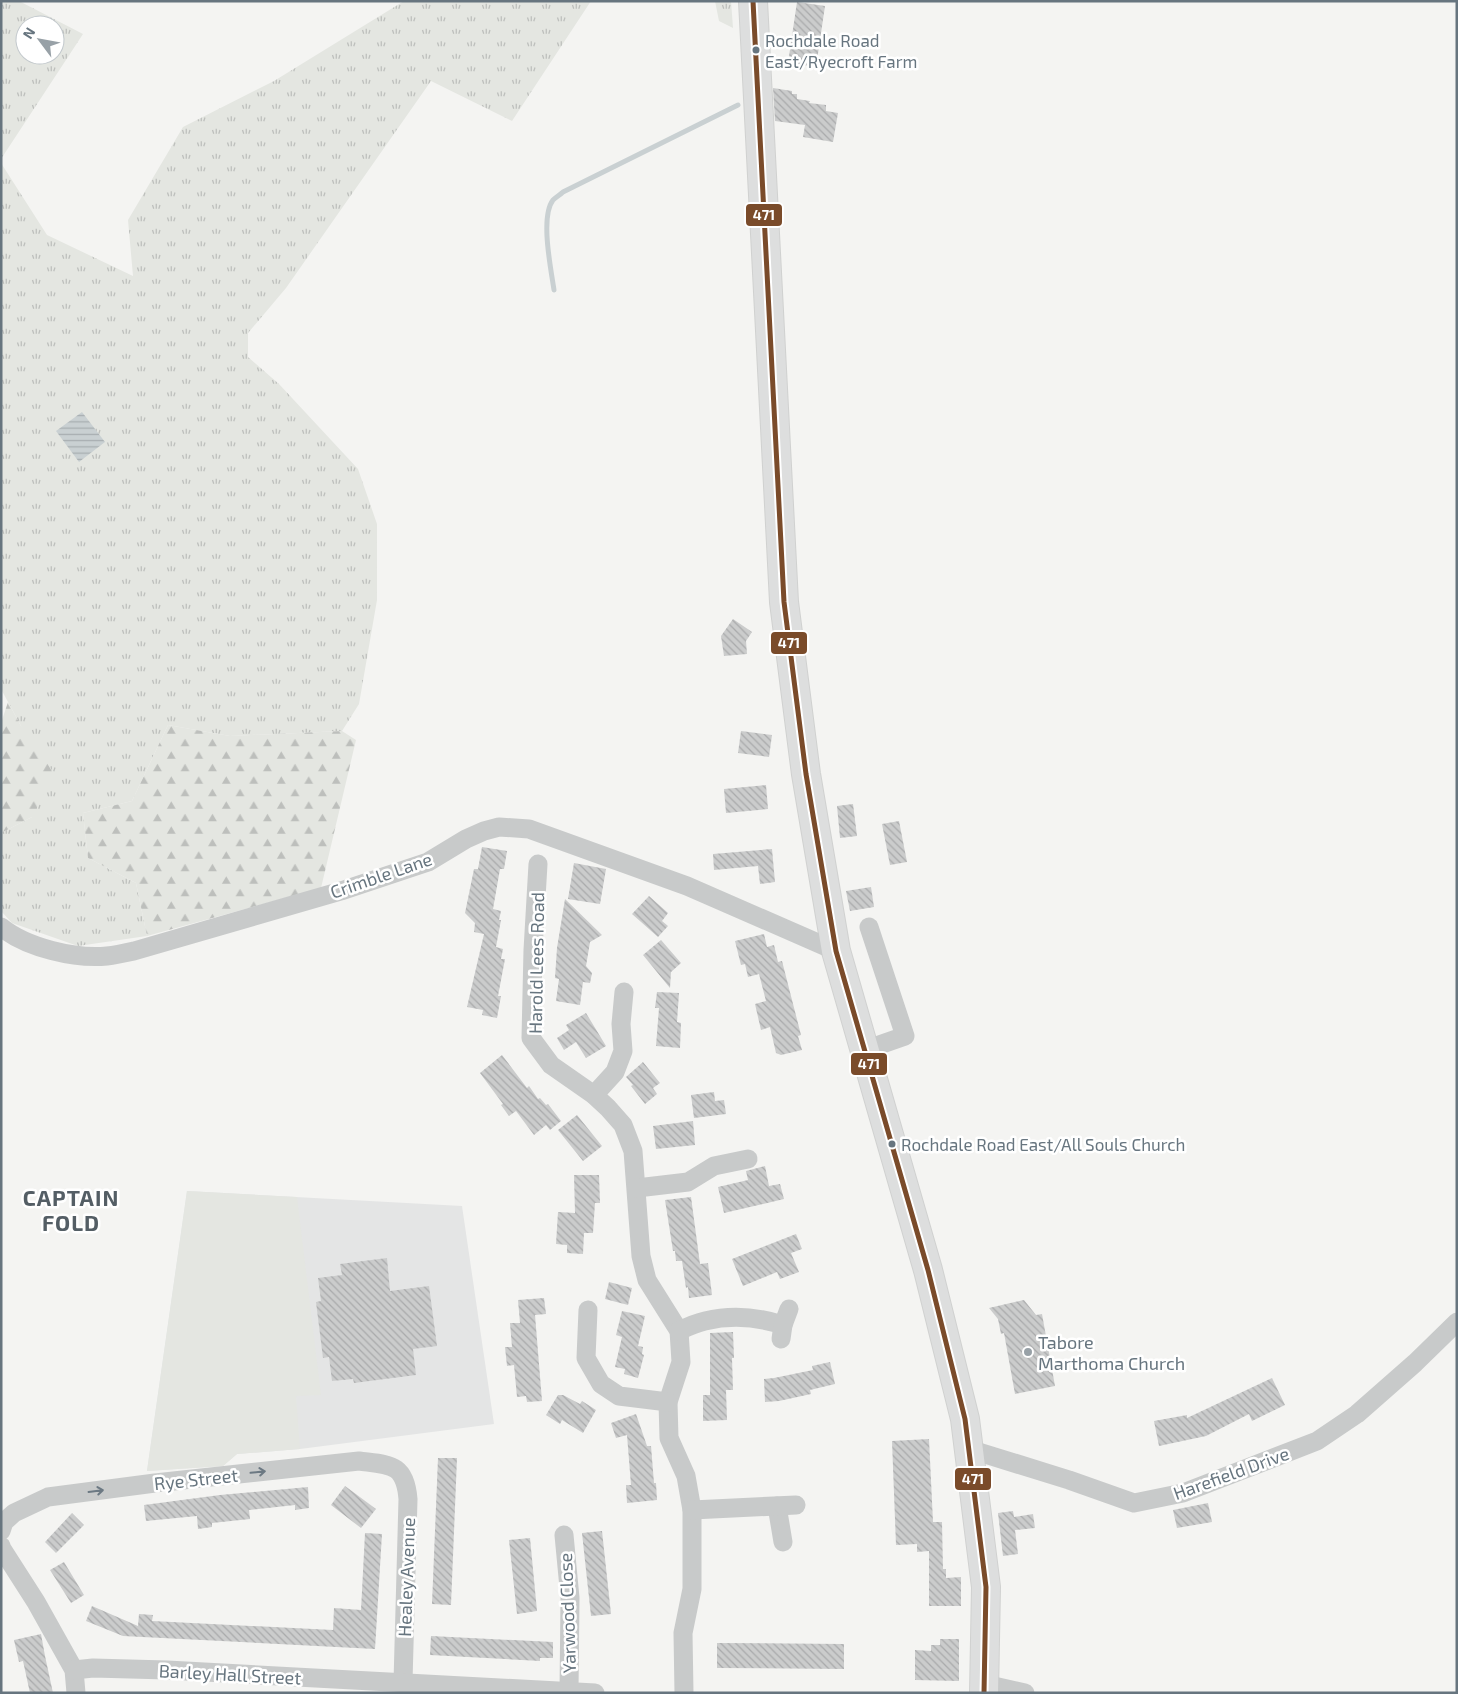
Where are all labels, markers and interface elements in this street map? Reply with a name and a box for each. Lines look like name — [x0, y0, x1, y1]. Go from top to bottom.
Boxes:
north arrow — [15, 15, 65, 65]
text: N — [19, 24, 38, 42]
place label: Rochdale Road East/Ryecroft Farm — [765, 30, 917, 72]
marker: Rochdale Road East/Ryecroft Farm — [751, 45, 761, 55]
line badge: 471 — [745, 203, 783, 227]
text: 471 — [753, 206, 775, 223]
line badge: 471 — [770, 631, 808, 655]
text: 471 — [778, 634, 800, 651]
street label: Crimble Lane — [327, 847, 435, 903]
street label: Harold Lees Road — [524, 892, 548, 1034]
line badge: 471 — [850, 1052, 888, 1076]
text: 471 — [858, 1055, 880, 1072]
place label: Rochdale Road East/All Souls Church — [901, 1134, 1186, 1154]
marker: Rochdale Road East/All Souls Church — [887, 1139, 897, 1149]
district label: CAPTAIN FOLD — [23, 1184, 119, 1235]
place label: Tabore Marthoma Church — [1038, 1331, 1185, 1374]
marker: Tabore Marthoma Church — [1022, 1346, 1034, 1358]
street label: Harefield Drive — [1170, 1442, 1292, 1504]
street label: Rye Street — [153, 1464, 239, 1494]
one-way arrow — [250, 1467, 266, 1477]
line badge: 471 — [954, 1467, 992, 1491]
text: 471 — [962, 1470, 984, 1487]
one-way arrow — [88, 1486, 104, 1496]
street label: Healey Avenue — [393, 1517, 419, 1637]
street label: Yarwood Close — [554, 1552, 580, 1674]
street label: Barley Hall Street — [158, 1659, 302, 1689]

